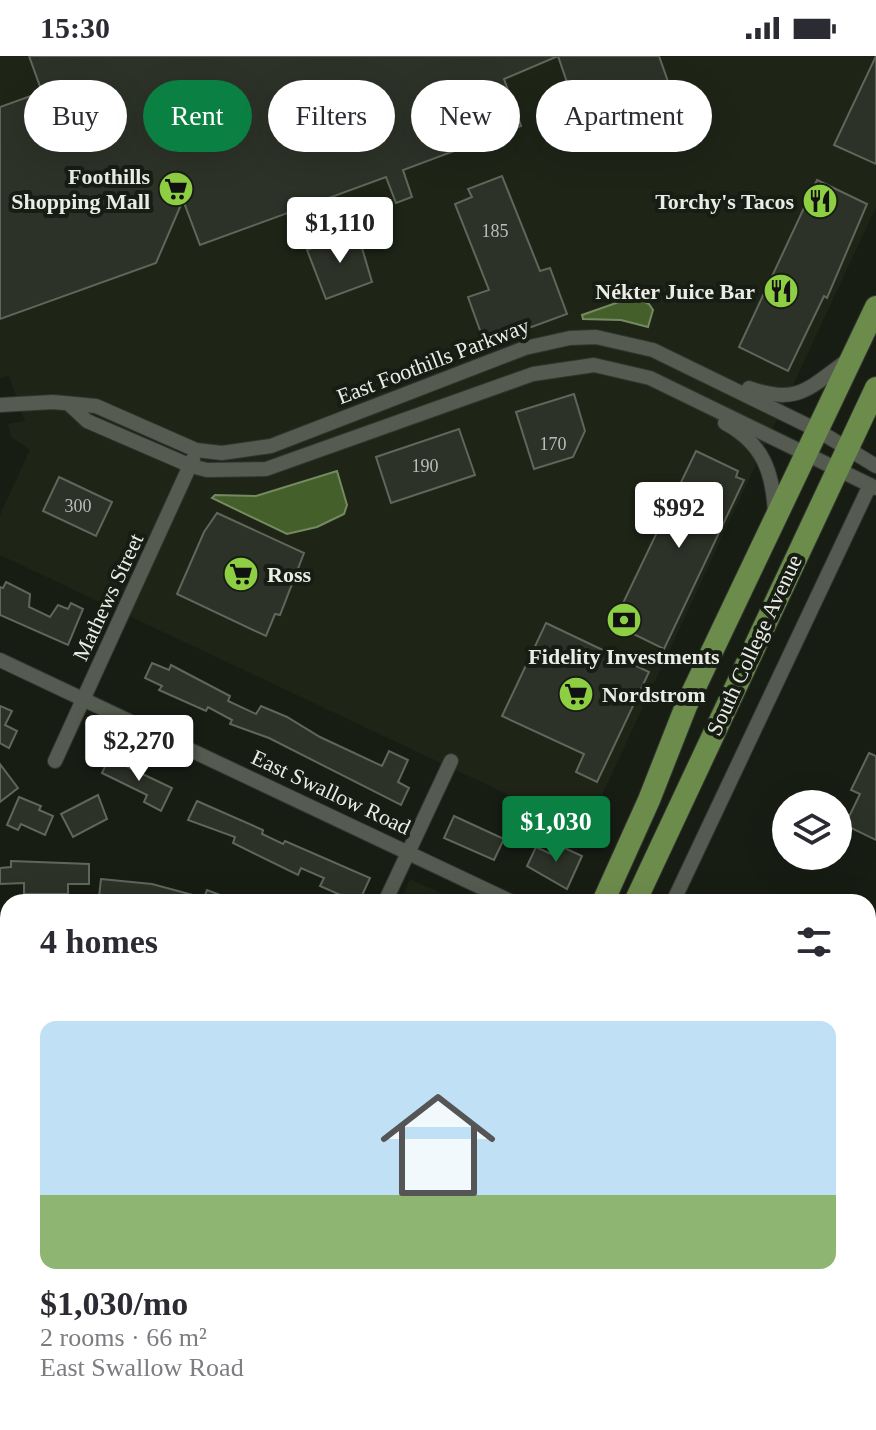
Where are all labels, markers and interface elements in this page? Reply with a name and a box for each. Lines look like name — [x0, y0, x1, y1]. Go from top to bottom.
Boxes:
text: 15:30 — [40, 11, 110, 44]
chip: Buy — [24, 80, 127, 152]
chip: Rent — [143, 80, 252, 152]
chip: Filters — [268, 80, 395, 152]
chip: New — [411, 80, 520, 152]
chip: Apartment — [536, 80, 712, 152]
place label: Foothills Shopping Mall — [11, 164, 150, 214]
supermarket icon: Foothills Shopping Mall — [157, 170, 195, 208]
restaurant icon: Torchy's Tacos — [801, 182, 839, 220]
place label: Torchy's Tacos — [655, 189, 794, 214]
pin: $1,110 — [275, 197, 405, 265]
text: $1,110 — [305, 208, 375, 237]
house number: 185 — [482, 221, 509, 241]
restaurant icon: Nékter Juice Bar — [762, 272, 800, 310]
place label: Nékter Juice Bar — [595, 279, 755, 304]
street label: East Foothills Parkway — [333, 313, 533, 409]
house number: 170 — [540, 434, 567, 454]
house number: 190 — [412, 456, 439, 476]
pin: $992 — [632, 482, 726, 550]
text: $992 — [653, 493, 705, 522]
house number: 300 — [65, 496, 92, 516]
street label: Mathews Street — [68, 529, 148, 665]
street label: South College Avenue — [701, 551, 807, 739]
supermarket icon: Ross — [222, 555, 260, 593]
place label: Ross — [267, 562, 311, 587]
bank icon: Fidelity Investments — [605, 601, 643, 639]
place label: Fidelity Investments — [528, 644, 720, 669]
supermarket icon: Nordstrom — [557, 675, 595, 713]
place label: Nordstrom — [602, 682, 705, 707]
pin: $2,270 — [74, 715, 204, 783]
text: $2,270 — [103, 726, 175, 755]
street label: East Swallow Road — [248, 744, 414, 840]
map controls — [772, 790, 852, 870]
button: layers — [772, 790, 852, 870]
pin: $1,030 — [491, 796, 621, 864]
text: $1,030 — [520, 807, 592, 836]
icon: filters — [792, 920, 836, 964]
text: 4 homes — [40, 923, 158, 960]
icon: home — [366, 1073, 510, 1217]
text: $1,030/mo — [40, 1285, 188, 1322]
text: 2 rooms · 66 m² — [40, 1323, 207, 1352]
text: East Swallow Road — [40, 1353, 244, 1382]

